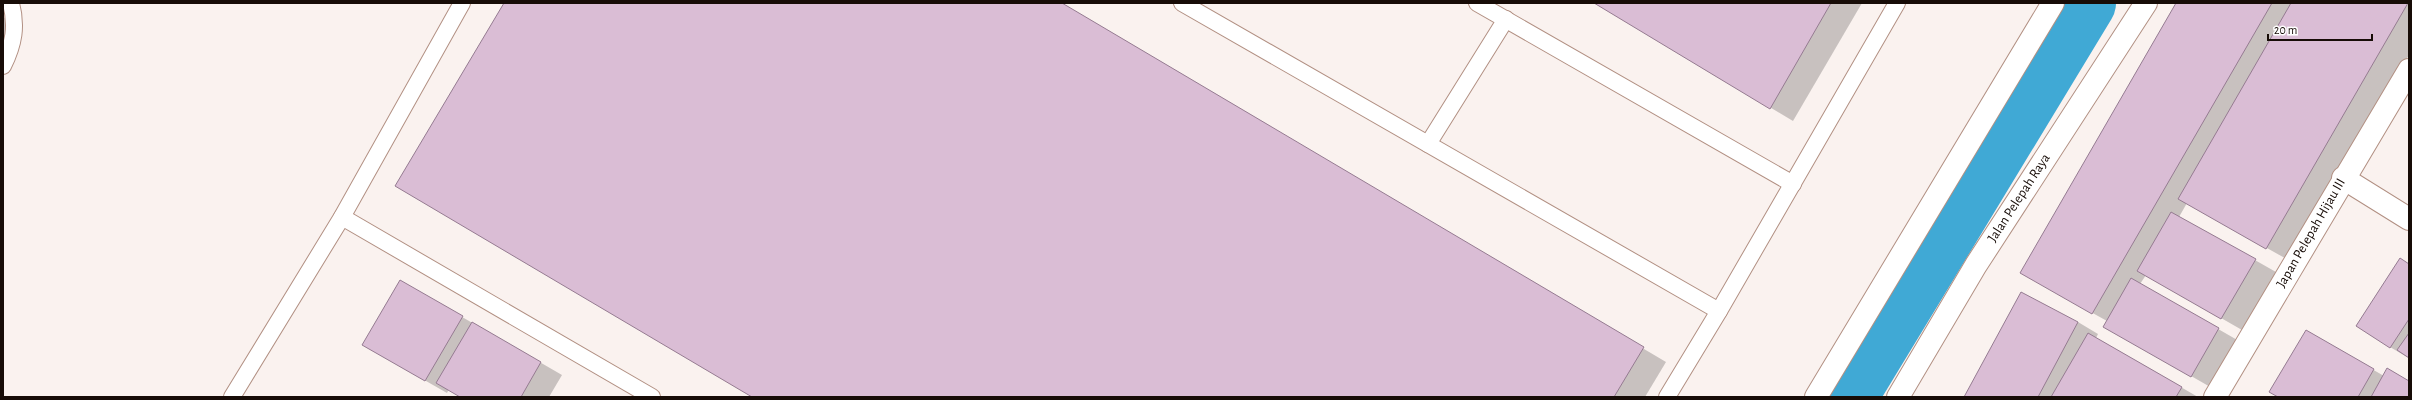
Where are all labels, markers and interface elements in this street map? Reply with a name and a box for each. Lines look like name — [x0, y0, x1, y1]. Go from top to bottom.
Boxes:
scale bar — [2268, 16, 2372, 42]
text: 20 m — [2274, 24, 2297, 36]
street label: Jalan Pelepah Raya — [1985, 151, 2053, 245]
street label: Japan Pelepah Hijau III — [2274, 176, 2348, 290]

